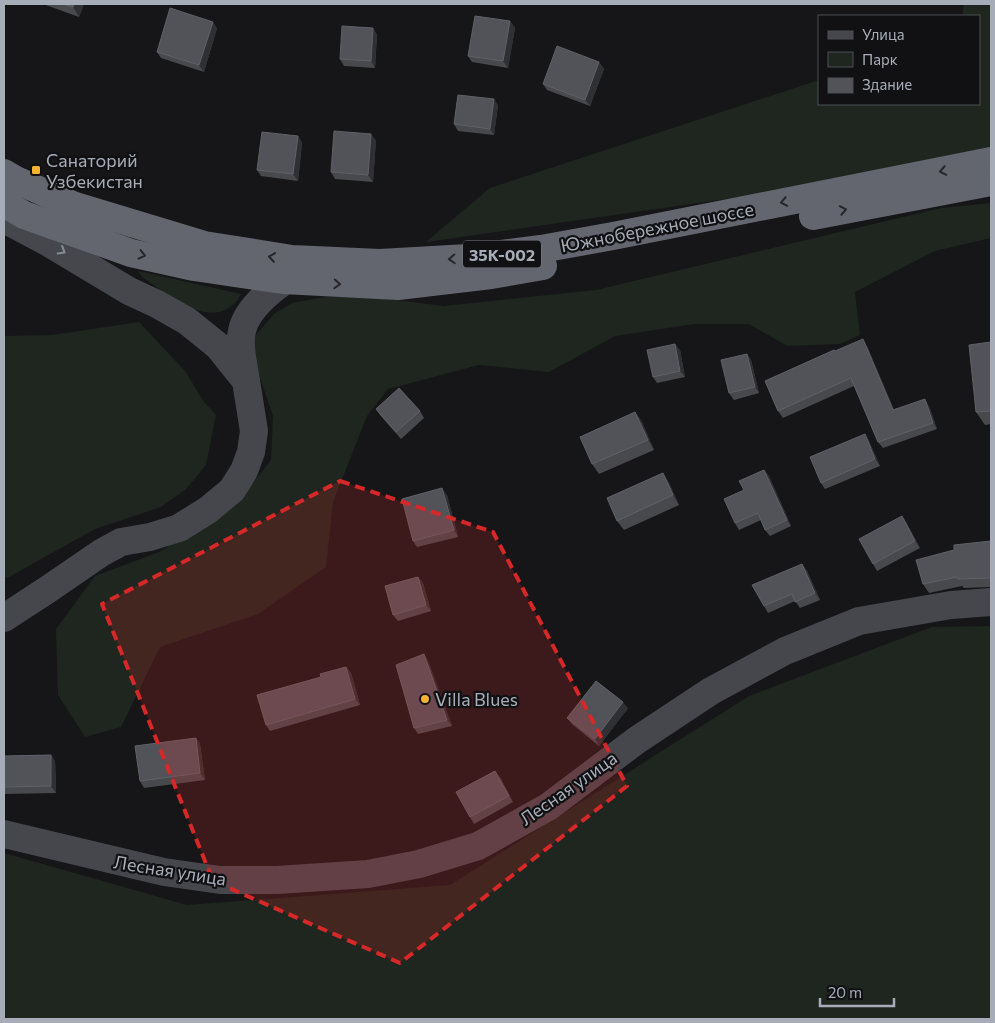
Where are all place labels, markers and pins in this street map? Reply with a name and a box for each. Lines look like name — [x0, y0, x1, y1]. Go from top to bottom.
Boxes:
place label: Санаторий Узбекистан — [46, 149, 143, 192]
marker: Санаторий Узбекистан — [30, 164, 42, 176]
place label: Villa Blues — [435, 688, 518, 710]
marker: Villa Blues — [419, 693, 431, 705]

